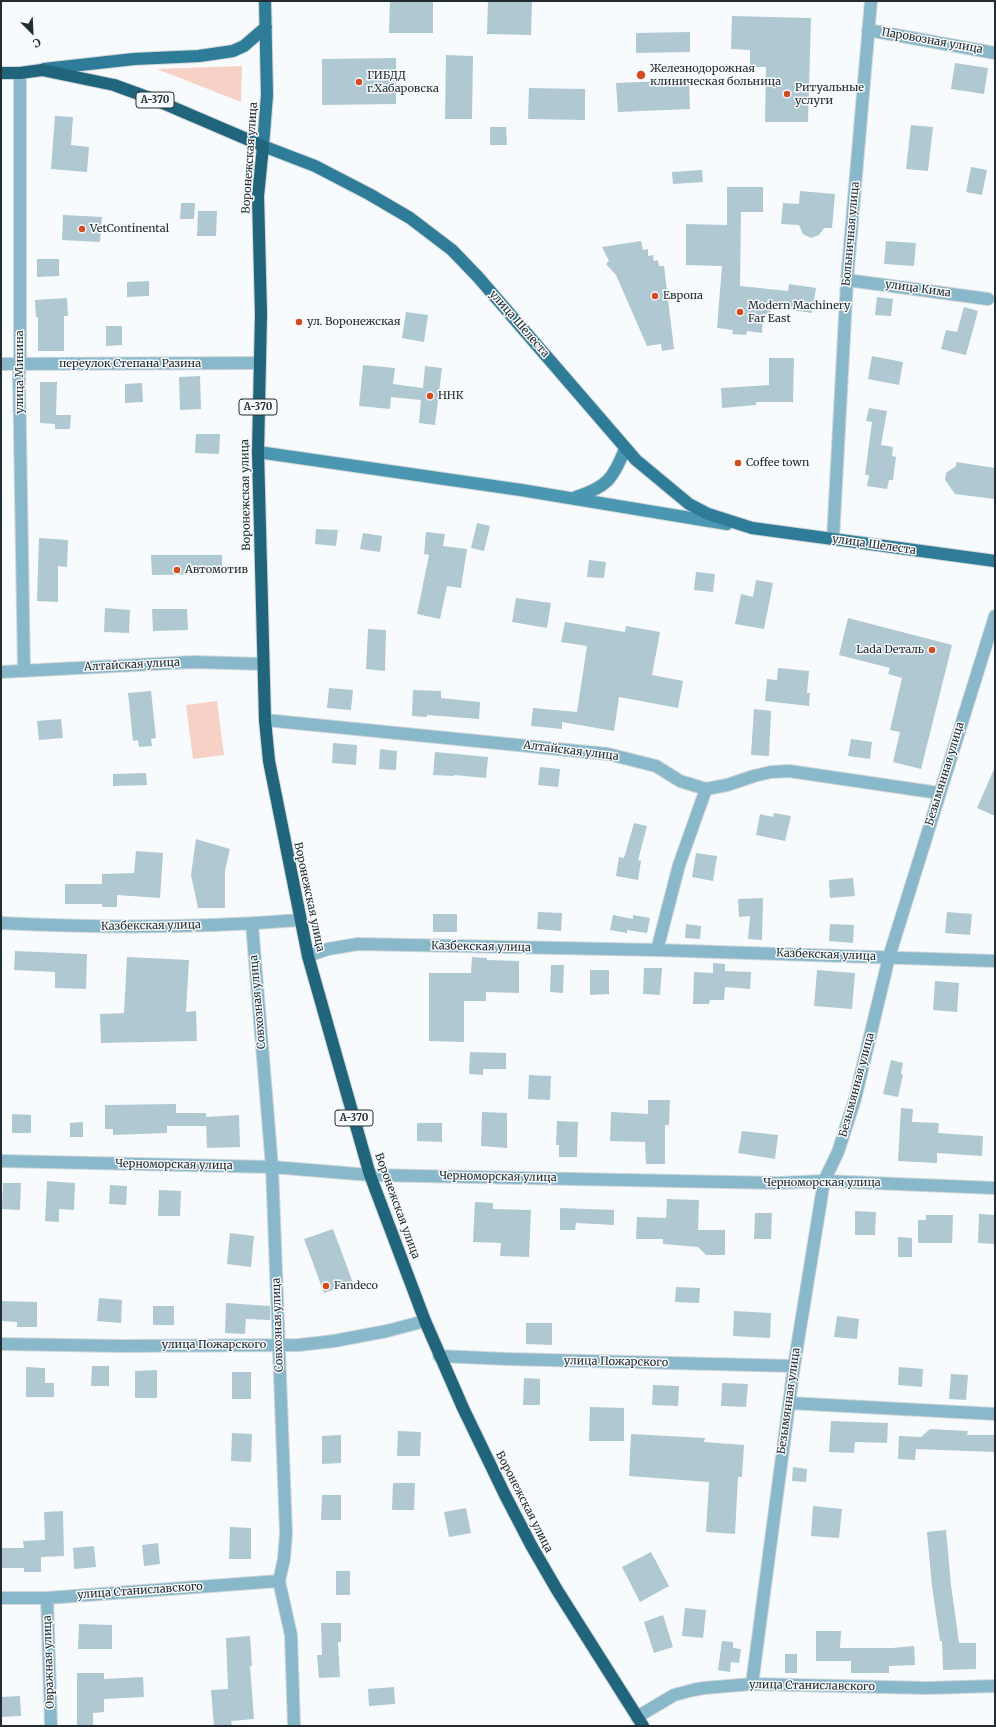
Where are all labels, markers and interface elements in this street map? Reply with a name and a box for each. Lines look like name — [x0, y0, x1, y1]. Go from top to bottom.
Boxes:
north arrow — [12, 12, 52, 52]
street label: Паровозная улица — [880, 26, 984, 56]
text: С — [31, 35, 43, 51]
place label: Железнодорожная клиническая больница — [650, 62, 781, 88]
place label: ГИБДД г.Хабаровска — [367, 69, 439, 95]
marker: Железнодорожная клиническая больница — [635, 69, 647, 81]
marker: ГИБДД г.Хабаровска — [354, 77, 364, 87]
place label: Ритуальные услуги — [795, 81, 864, 107]
marker: Ритуальные услуги — [782, 89, 792, 99]
road number: А-370 — [136, 92, 174, 108]
street label: Воронежская улица — [240, 102, 260, 214]
street label: Больничная улица — [840, 181, 862, 287]
place label: VetContinental — [90, 222, 169, 236]
marker: VetContinental — [77, 224, 87, 234]
street label: улица Кима — [884, 278, 952, 300]
street label: улица Шелеста — [486, 288, 552, 360]
place label: Европа — [663, 289, 703, 303]
marker: Европа — [650, 291, 660, 301]
place label: Modern Machinery Far East — [748, 299, 850, 325]
marker: Modern Machinery Far East — [735, 307, 745, 317]
place label: ул. Воронежская — [307, 315, 400, 329]
marker: ул. Воронежская — [294, 317, 304, 327]
street label: улица Минина — [13, 330, 27, 414]
street label: переулок Степана Разина — [59, 357, 201, 371]
place label: ННК — [438, 389, 463, 403]
marker: ННК — [425, 391, 435, 401]
road number: А-370 — [239, 399, 277, 415]
street label: Воронежская улица — [238, 439, 254, 551]
place label: Coffee town — [746, 456, 809, 470]
marker: Coffee town — [733, 458, 743, 468]
street label: улица Шелеста — [831, 533, 917, 557]
place label: Автомотив — [185, 563, 248, 577]
marker: Автомотив — [172, 565, 182, 575]
place label: Lada Dеталь — [856, 643, 924, 657]
marker: Lada Dеталь — [927, 645, 937, 655]
street label: Алтайская улица — [84, 656, 180, 674]
street label: Безымянная улица — [923, 721, 967, 827]
street label: Алтайская улица — [523, 739, 619, 763]
street label: Воронежская улица — [291, 841, 327, 953]
street label: Казбекская улица — [101, 919, 201, 933]
street label: Казбекская улица — [431, 940, 531, 954]
street label: Казбекская улица — [776, 947, 876, 963]
street label: Совхозная улица — [247, 954, 269, 1050]
street label: Безымянная улица — [837, 1031, 877, 1139]
road number: А-370 — [335, 1110, 373, 1126]
street label: Воронежская улица — [372, 1151, 422, 1261]
street label: Черноморская улица — [115, 1157, 233, 1173]
street label: Черноморская улица — [439, 1169, 557, 1185]
street label: Черноморская улица — [763, 1176, 881, 1190]
street label: Совхозная улица — [270, 1278, 286, 1372]
place label: Fandeco — [334, 1279, 378, 1293]
marker: Fandeco — [321, 1281, 331, 1291]
street label: улица Пожарского — [162, 1338, 266, 1352]
street label: Безымянная улица — [775, 1347, 803, 1455]
street label: улица Пожарского — [564, 1354, 668, 1370]
street label: Воронежская улица — [493, 1449, 555, 1555]
street label: улица Станиславского — [77, 1580, 203, 1602]
street label: Овражная улица — [41, 1615, 57, 1709]
street label: улица Станиславского — [749, 1678, 875, 1694]

